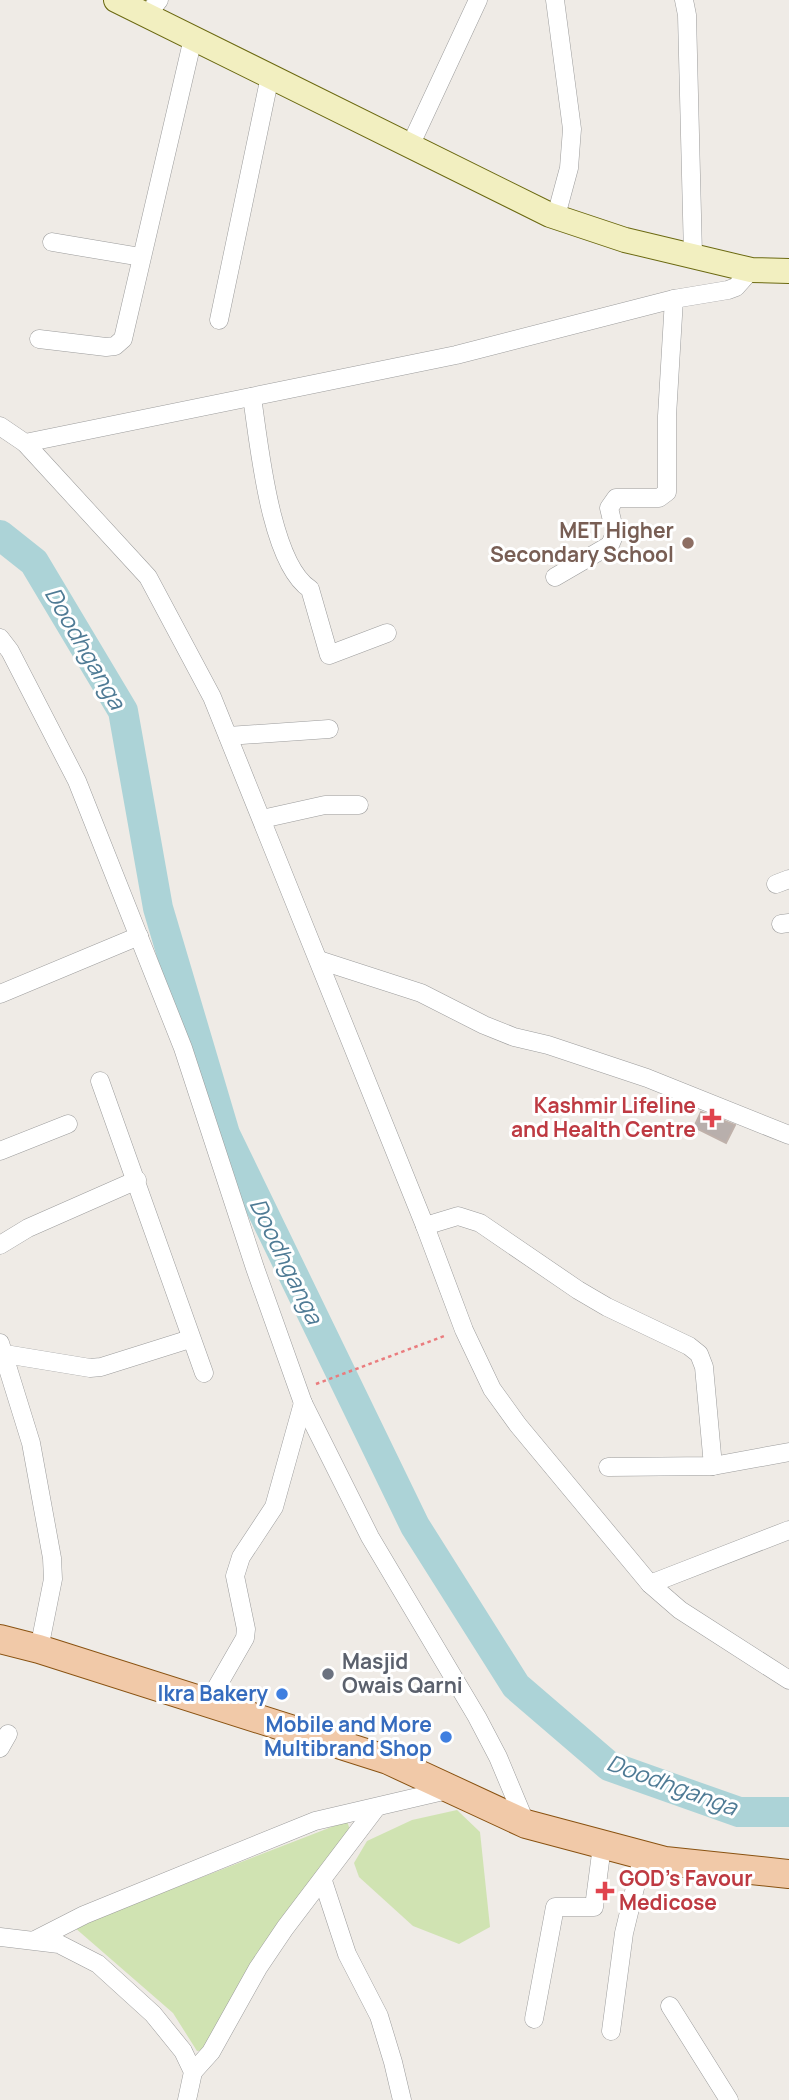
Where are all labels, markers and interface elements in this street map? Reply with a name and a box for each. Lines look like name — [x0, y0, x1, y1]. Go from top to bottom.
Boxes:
place label: MET Higher Secondary School — [490, 516, 674, 568]
marker: MET Higher Secondary School — [680, 535, 696, 551]
water label: Doodhganga — [38, 580, 134, 716]
place label: Kashmir Lifeline and Health Centre — [511, 1091, 696, 1143]
marker: Kashmir Lifeline and Health Centre — [702, 1108, 722, 1128]
water label: Doodhganga — [243, 1192, 332, 1330]
place label: Masjid Owais Qarni — [342, 1647, 463, 1699]
marker: Masjid Owais Qarni — [320, 1666, 336, 1682]
place label: Ikra Bakery — [158, 1679, 268, 1707]
marker: Ikra Bakery — [274, 1686, 290, 1702]
place label: Mobile and More Multibrand Shop — [264, 1710, 432, 1762]
marker: Mobile and More Multibrand Shop — [438, 1729, 454, 1745]
water label: Doodhganga — [603, 1746, 743, 1823]
place label: GOD's Favour Medicose — [619, 1864, 753, 1916]
marker: GOD's Favour Medicose — [597, 1883, 613, 1899]

